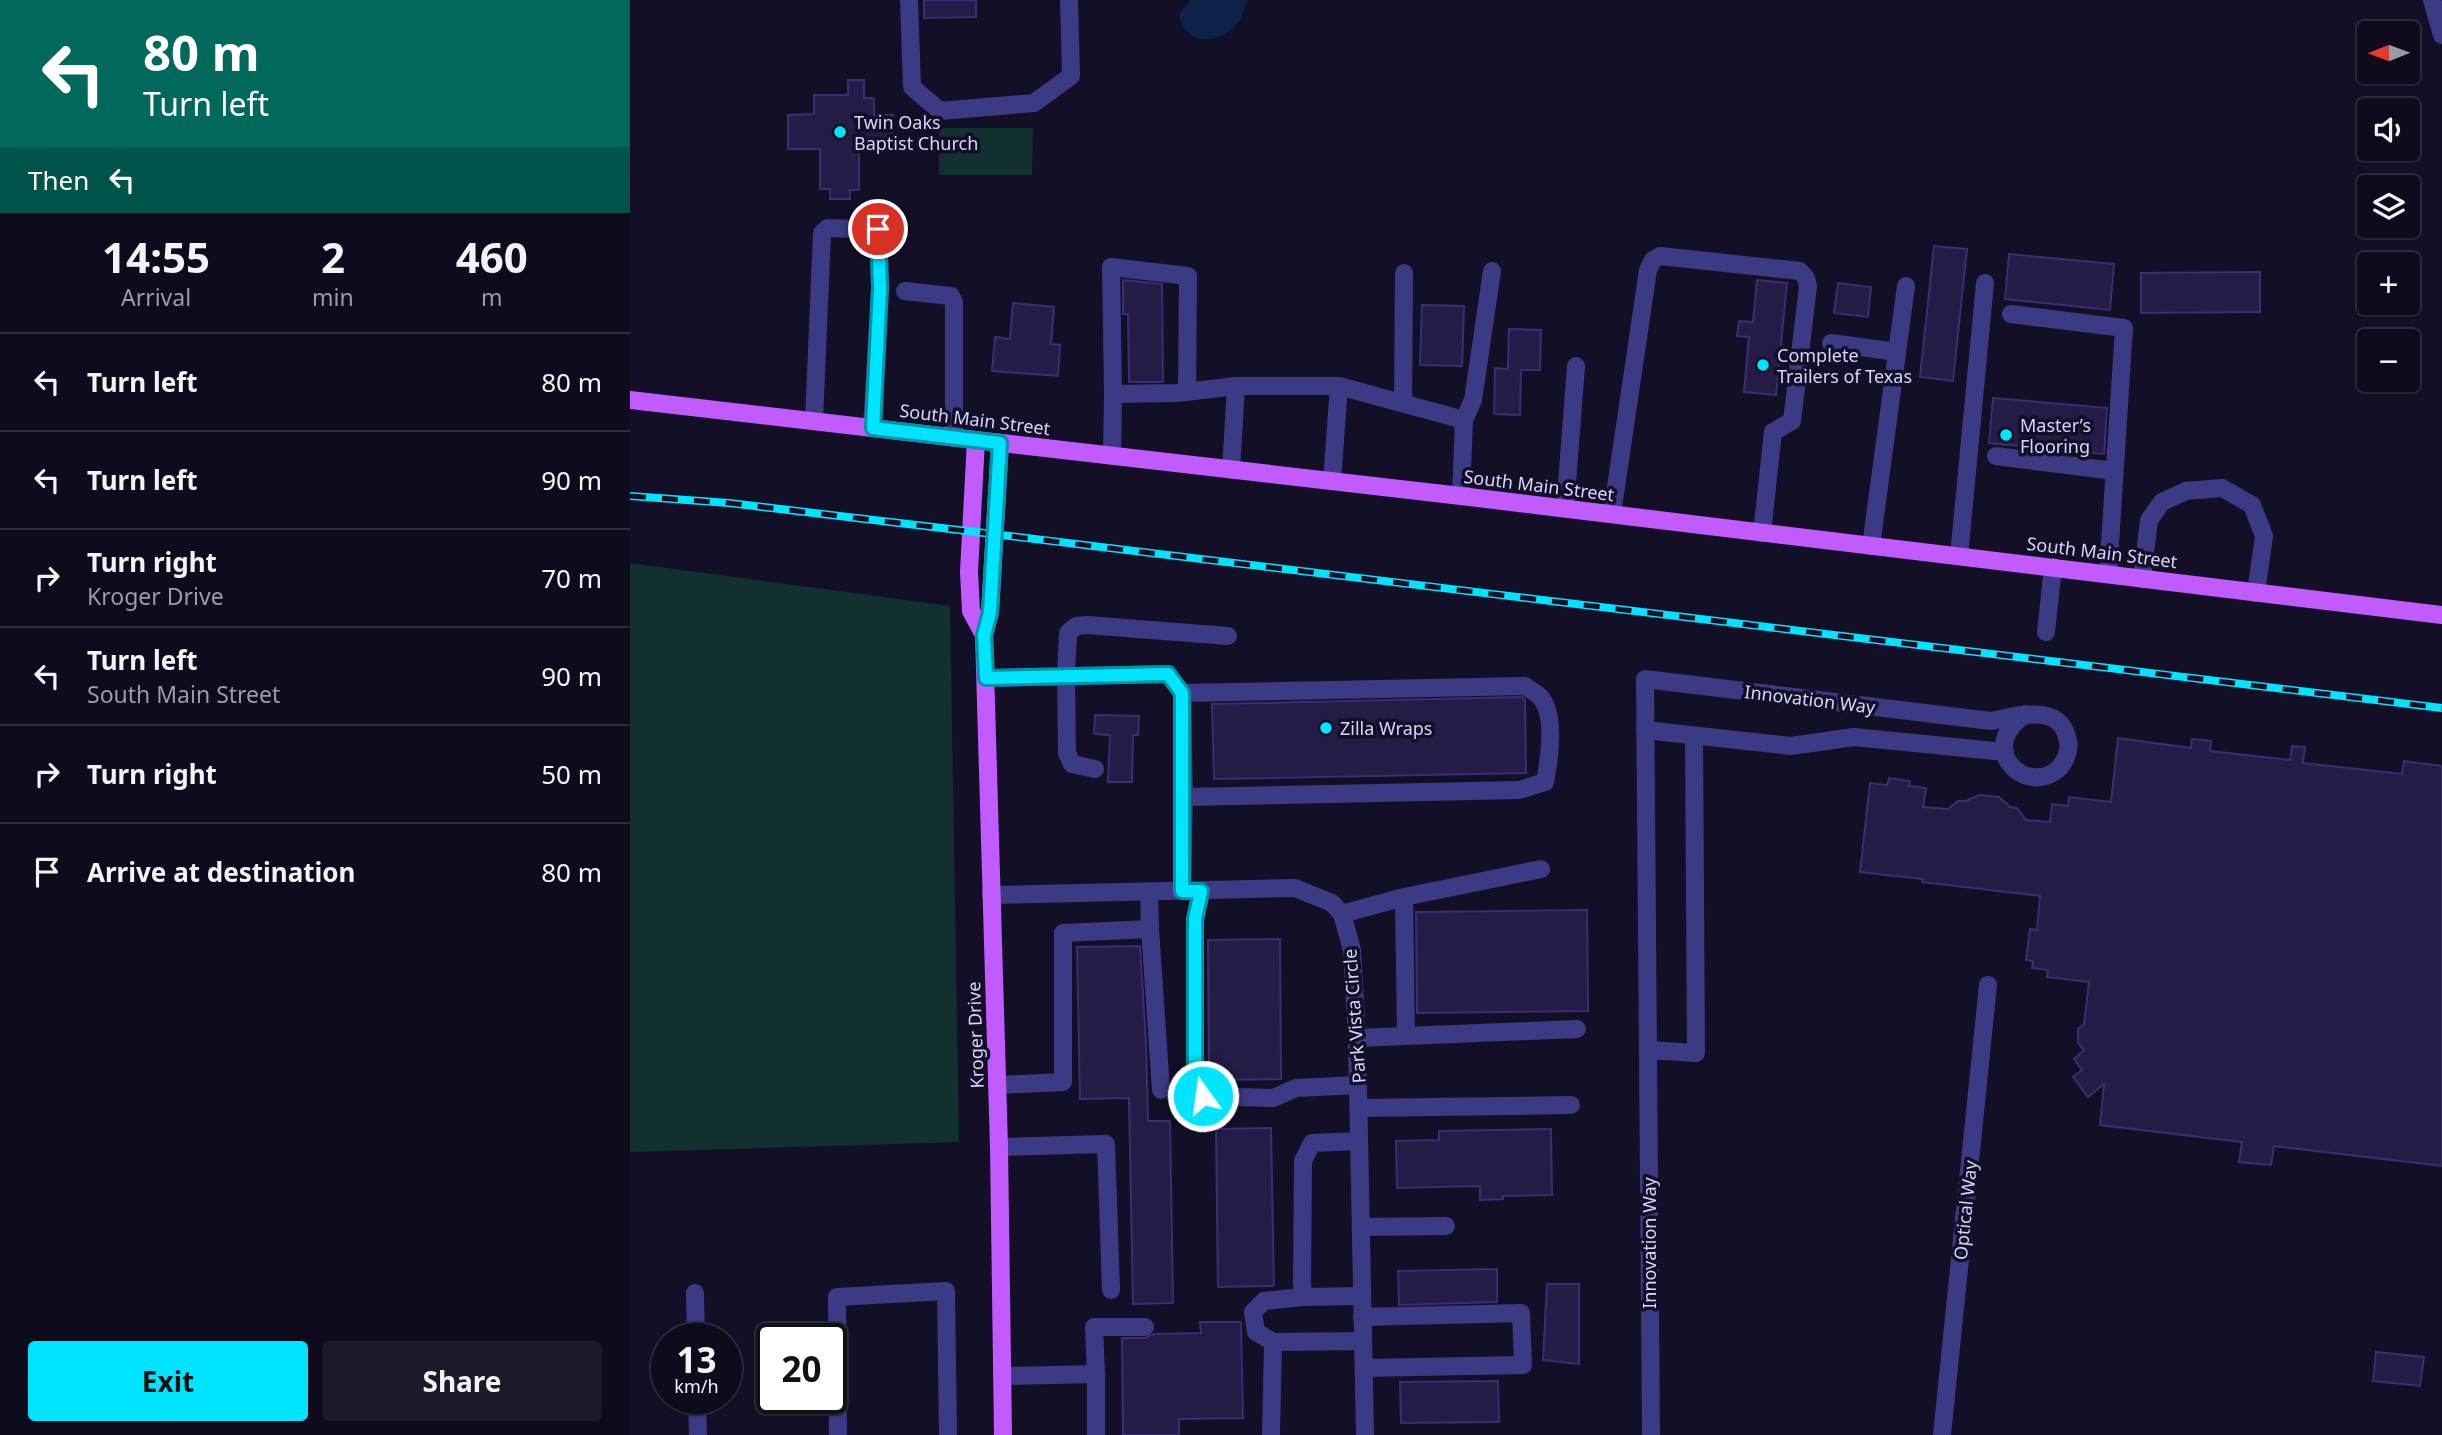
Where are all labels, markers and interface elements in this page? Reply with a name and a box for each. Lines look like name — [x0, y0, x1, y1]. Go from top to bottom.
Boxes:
text: 80 m — [143, 19, 260, 85]
north arrow — [2357, 21, 2420, 84]
map controls — [2357, 21, 2420, 392]
icon: left — [28, 28, 119, 119]
text: Turn left — [143, 82, 269, 125]
button: sound — [2357, 98, 2420, 161]
place label: Twin Oaks Baptist Church — [854, 110, 978, 155]
marker: Twin Oaks Baptist Church — [832, 124, 848, 140]
icon: left — [103, 161, 141, 199]
text: Then — [28, 162, 89, 198]
button: layers — [2357, 175, 2420, 238]
pin — [848, 199, 908, 259]
icon: arrive — [859, 210, 897, 248]
text: 14:55 — [102, 228, 210, 285]
text: 2 — [321, 228, 345, 285]
text: 460 — [456, 228, 528, 285]
button: + — [2357, 252, 2420, 315]
text: Arrival — [121, 281, 191, 313]
text: min — [312, 281, 354, 313]
text: m — [481, 281, 503, 313]
button: − — [2357, 329, 2420, 392]
place label: Complete Trailers of Texas — [1777, 343, 1912, 388]
marker: Complete Trailers of Texas — [1755, 357, 1771, 373]
icon: left — [28, 363, 66, 401]
text: Turn left — [87, 364, 198, 400]
text: 80 m — [541, 364, 602, 400]
street label: South Main Street — [898, 398, 1052, 440]
place label: Master’s Flooring — [2020, 413, 2091, 458]
marker: Master’s Flooring — [1998, 427, 2014, 443]
icon: left — [28, 461, 66, 499]
text: Turn left — [87, 462, 198, 498]
text: 90 m — [541, 462, 602, 498]
street label: South Main Street — [1462, 464, 1616, 506]
street label: South Main Street — [2025, 531, 2179, 573]
text: Turn right — [87, 544, 217, 580]
icon: right — [28, 559, 66, 597]
text: 70 m — [541, 560, 602, 596]
text: Kroger Drive — [87, 580, 224, 612]
text: Turn left — [87, 642, 198, 678]
icon: left — [28, 657, 66, 695]
text: 90 m — [541, 658, 602, 694]
text: South Main Street — [87, 678, 280, 710]
street label: Innovation Way — [1743, 679, 1878, 719]
place label: Zilla Wraps — [1340, 716, 1432, 740]
marker: Zilla Wraps — [1318, 720, 1334, 736]
icon: right — [28, 755, 66, 793]
text: Turn right — [87, 756, 217, 792]
text: 50 m — [541, 756, 602, 792]
icon: arrive — [28, 853, 66, 891]
text: Arrive at destination — [87, 854, 356, 890]
text: 80 m — [541, 854, 602, 890]
street label: Park Vista Circle — [1337, 948, 1371, 1084]
street label: Kroger Drive — [961, 981, 989, 1089]
position arrow — [1166, 1059, 1240, 1133]
street label: Optical Way — [1948, 1158, 1982, 1261]
street label: Innovation Way — [1637, 1176, 1661, 1309]
speed limit sign: 20 — [756, 1323, 847, 1414]
text: 13 — [676, 1336, 717, 1383]
button: Exit — [28, 1341, 308, 1421]
button: Share — [322, 1341, 602, 1421]
text: km/h — [674, 1374, 719, 1398]

